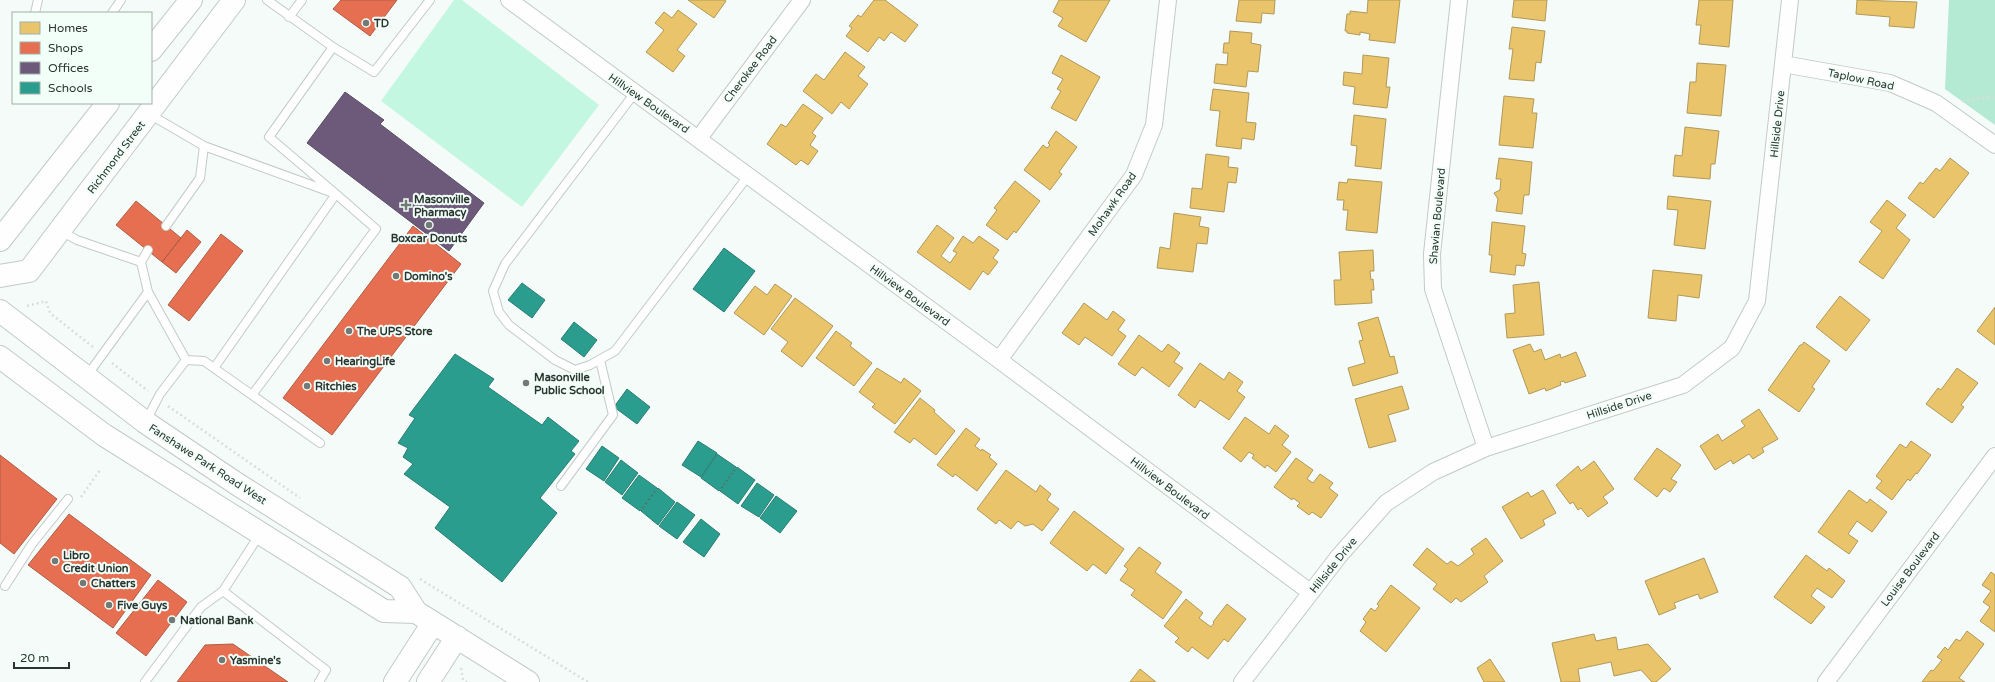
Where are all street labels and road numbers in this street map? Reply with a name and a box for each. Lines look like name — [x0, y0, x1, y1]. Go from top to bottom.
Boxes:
street label: Cherokee Road — [721, 33, 780, 105]
street label: Taplow Road — [1827, 66, 1895, 93]
street label: Hillview Boulevard — [606, 71, 692, 136]
street label: Hillside Drive — [1768, 90, 1787, 158]
street label: Richmond Street — [85, 118, 148, 196]
street label: Shavian Boulevard — [1427, 167, 1448, 265]
street label: Mohawk Road — [1086, 170, 1139, 239]
street label: Hillview Boulevard — [867, 262, 952, 329]
street label: Hillside Drive — [1585, 389, 1653, 422]
street label: Fanshawe Park Road West — [146, 421, 269, 507]
street label: Hillview Boulevard — [1128, 454, 1212, 522]
street label: Louise Boulevard — [1878, 530, 1943, 609]
street label: Hillside Drive — [1307, 535, 1360, 596]

